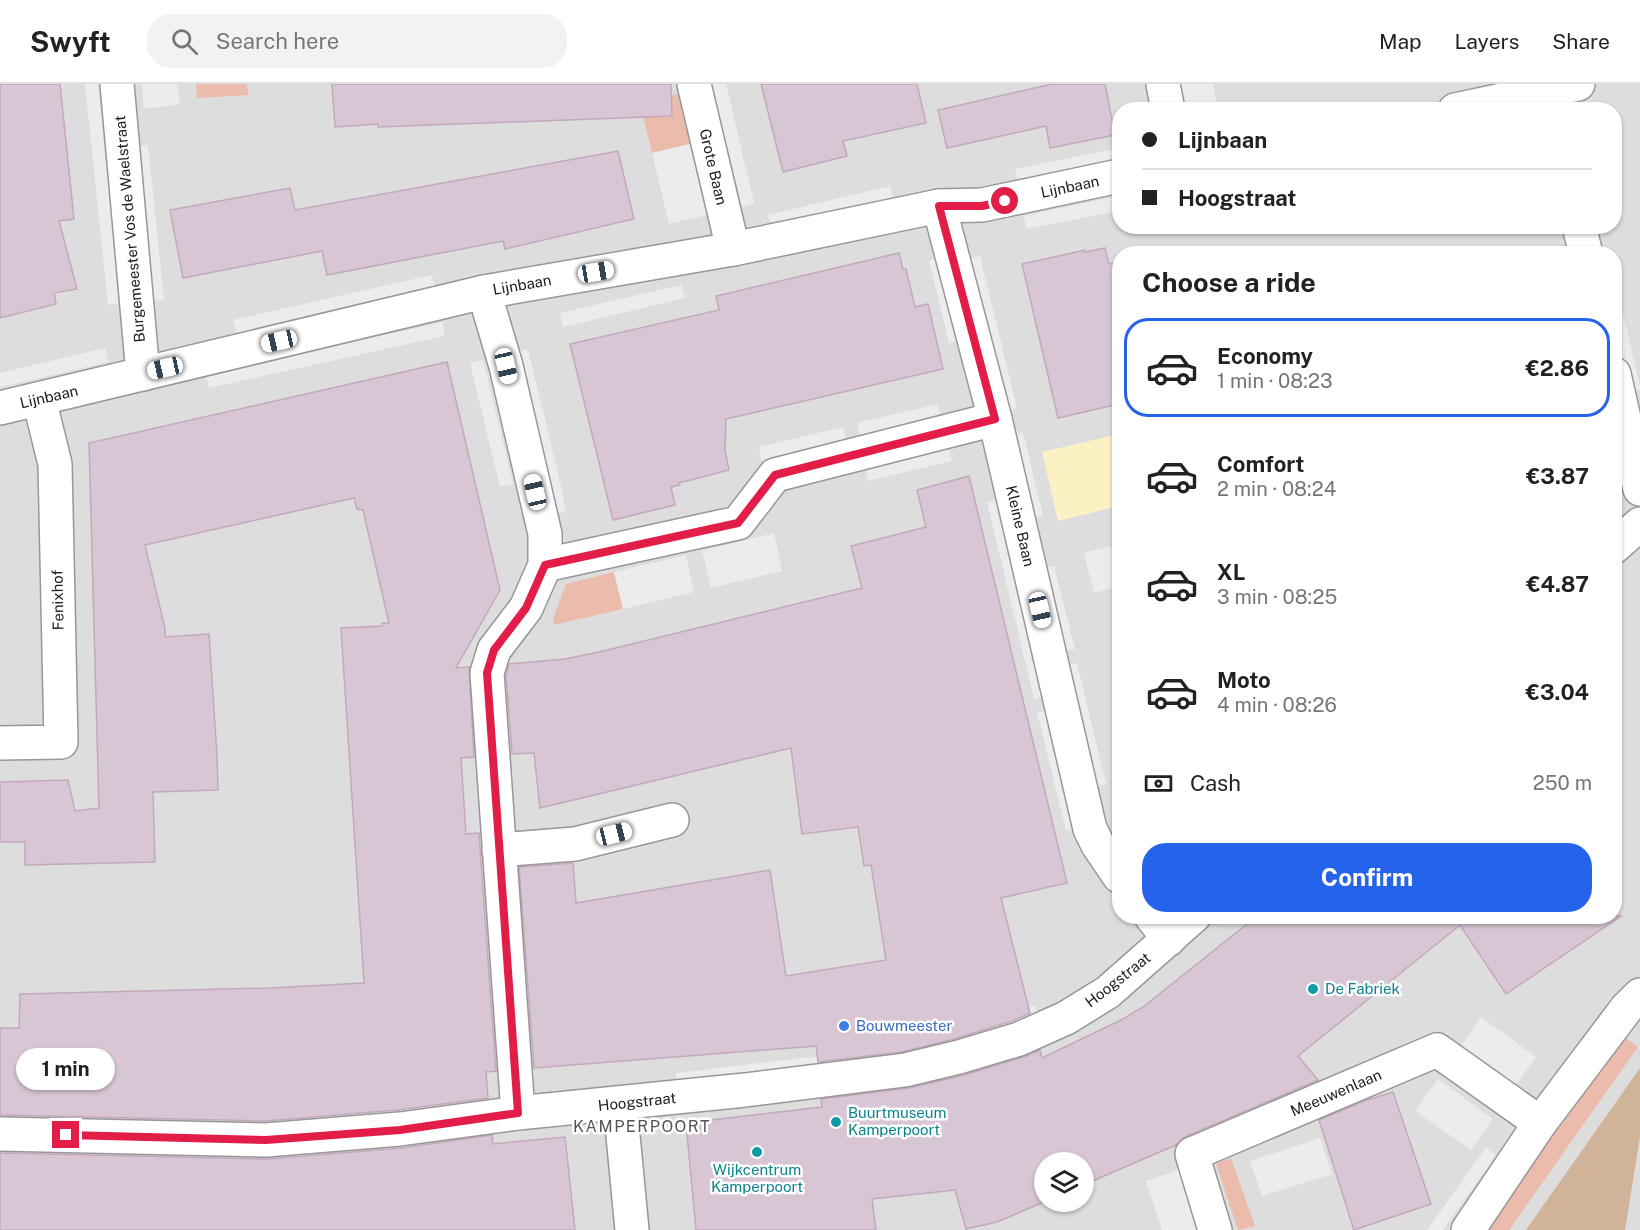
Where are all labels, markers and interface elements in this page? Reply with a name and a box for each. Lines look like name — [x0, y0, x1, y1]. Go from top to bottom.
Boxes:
search box — [147, 14, 567, 68]
text: Swyft — [30, 25, 111, 58]
icon: search — [168, 25, 201, 58]
text: Search here — [216, 28, 339, 54]
text: Map — [1379, 29, 1422, 54]
text: Layers — [1455, 29, 1519, 54]
text: Share — [1552, 29, 1610, 54]
street label: Burgemeester Vos de Waelstraat — [111, 115, 148, 343]
street label: Grote Baan — [696, 127, 731, 207]
text: Lijnbaan — [1178, 127, 1267, 153]
street label: Lijnbaan — [1039, 172, 1101, 201]
text: Hoogstraat — [1178, 185, 1297, 211]
route start — [991, 187, 1018, 214]
car — [577, 260, 615, 284]
text: Choose a ride — [1142, 266, 1316, 298]
street label: Lijnbaan — [491, 271, 553, 298]
car — [259, 328, 299, 354]
icon: car — [1145, 341, 1199, 395]
text: Economy — [1217, 343, 1313, 369]
car — [493, 346, 519, 386]
car — [145, 355, 185, 381]
text: €2.86 — [1526, 355, 1589, 381]
text: 1 min · 08:23 — [1217, 369, 1333, 393]
street label: Lijnbaan — [18, 382, 80, 411]
icon: car — [1145, 449, 1199, 503]
text: Comfort — [1217, 451, 1304, 477]
text: €3.87 — [1526, 463, 1589, 489]
car — [522, 472, 548, 512]
text: 2 min · 08:24 — [1217, 477, 1336, 501]
street label: Kleine Baan — [1003, 484, 1038, 568]
icon: car — [1145, 557, 1199, 611]
text: XL — [1217, 559, 1245, 585]
street label: Fenixhof — [48, 569, 67, 631]
text: €4.87 — [1526, 571, 1589, 597]
text: 3 min · 08:25 — [1217, 585, 1337, 609]
car — [1027, 590, 1053, 630]
icon: car — [1145, 665, 1199, 719]
text: Moto — [1217, 667, 1271, 693]
text: €3.04 — [1526, 679, 1589, 705]
text: 4 min · 08:26 — [1217, 693, 1337, 717]
icon: cash — [1142, 767, 1175, 800]
text: Cash — [1190, 770, 1241, 796]
text: 250 m — [1533, 771, 1592, 795]
car — [594, 821, 634, 847]
button: Confirm — [1142, 843, 1592, 912]
street label: Hoogstraat — [1082, 949, 1154, 1010]
place label: De Fabriek — [1325, 980, 1400, 997]
marker: De Fabriek — [1306, 982, 1320, 996]
place label: Bouwmeester — [856, 1017, 952, 1034]
marker: Bouwmeester — [837, 1019, 851, 1033]
callout: 1 min — [16, 1048, 116, 1090]
text: 1 min — [41, 1057, 90, 1081]
street label: Meeuwenlaan — [1288, 1066, 1384, 1119]
street label: Hoogstraat — [597, 1089, 677, 1114]
place label: Buurtmuseum Kamperpoort — [848, 1104, 947, 1138]
marker: Buurtmuseum Kamperpoort — [829, 1115, 843, 1129]
district label: KAMPERPOORT — [573, 1117, 711, 1136]
route end — [52, 1121, 79, 1148]
marker: Wijkcentrum Kamperpoort — [750, 1145, 764, 1159]
map controls — [1034, 1152, 1094, 1212]
button: layers — [1034, 1152, 1094, 1212]
place label: Wijkcentrum Kamperpoort — [711, 1161, 803, 1195]

